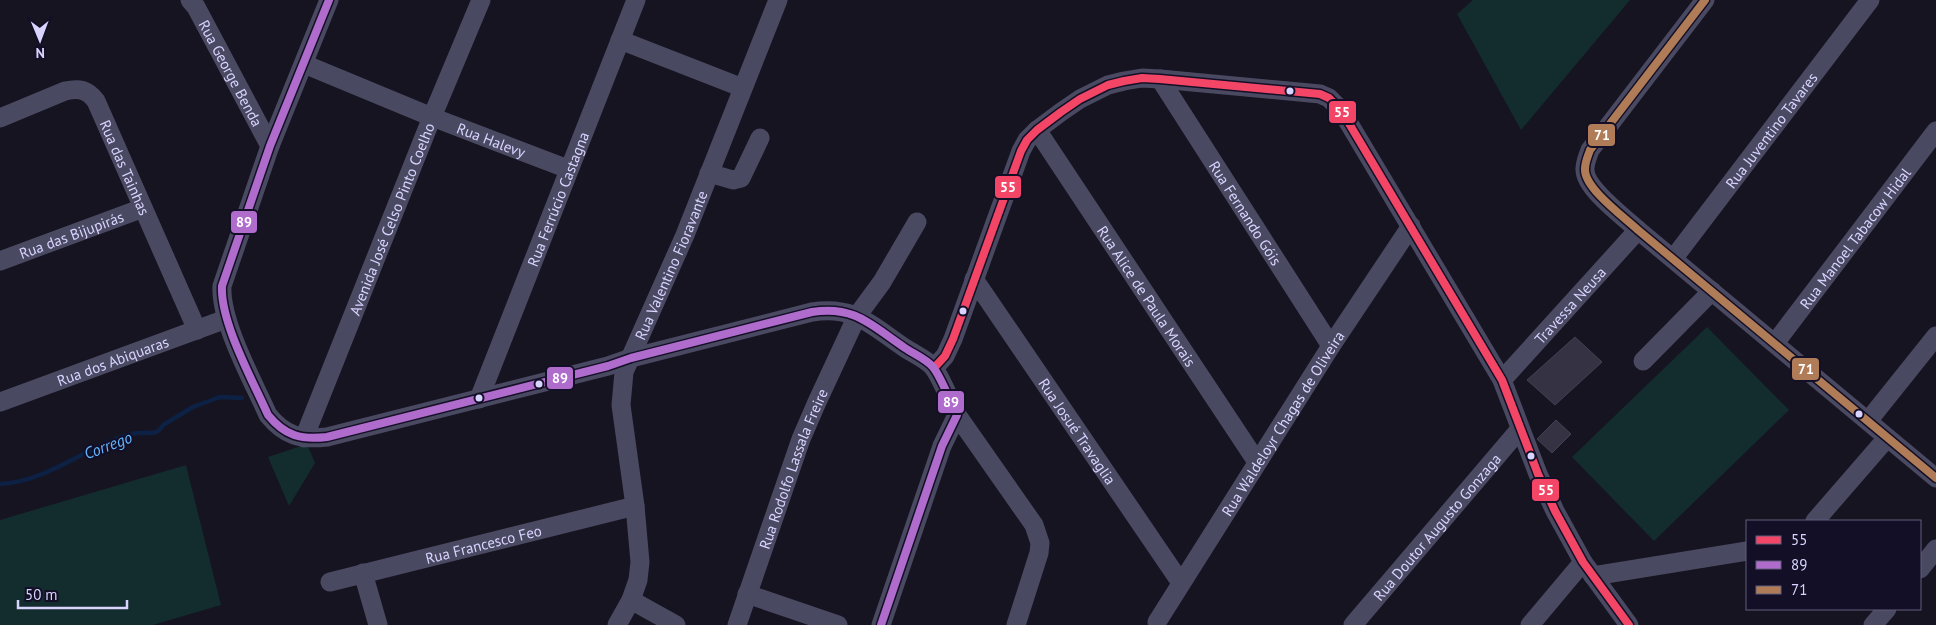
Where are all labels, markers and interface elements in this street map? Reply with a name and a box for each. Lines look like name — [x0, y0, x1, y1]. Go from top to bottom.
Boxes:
north arrow — [15, 15, 65, 65]
street label: Rua George Benda — [195, 16, 267, 130]
text: N — [35, 44, 45, 62]
street label: Rua Juventino Tavares — [1721, 68, 1821, 192]
unlabelled marker — [1285, 86, 1295, 96]
line badge: 55 — [1328, 100, 1357, 124]
text: 55 — [1334, 103, 1350, 121]
street label: Rua das Tainhas — [96, 117, 155, 218]
street label: Rua Halevy — [454, 118, 528, 161]
street label: Avenida José Celso Pinto Coelho — [345, 120, 438, 318]
line badge: 71 — [1587, 123, 1616, 147]
text: 71 — [1594, 126, 1610, 144]
street label: Rua Ferrúcio Castagna — [523, 129, 593, 269]
street label: Rua Fernando Góis — [1205, 157, 1286, 269]
street label: Rua Manoel Tabacow Hidal — [1795, 163, 1915, 312]
line badge: 55 — [994, 175, 1022, 199]
text: 55 — [1000, 178, 1016, 196]
street label: Rua Valentino Fioravante — [630, 188, 711, 343]
street label: Rua das Bijupirás — [16, 207, 126, 263]
line badge: 89 — [230, 210, 258, 234]
text: 89 — [236, 213, 252, 231]
street label: Rua Alice de Paula Morais — [1093, 222, 1200, 370]
street label: Travessa Neusa — [1530, 263, 1610, 348]
unlabelled marker — [958, 306, 968, 316]
street label: Rua Waldeloyr Chagas de Oliveira — [1217, 327, 1348, 519]
street label: Rua dos Abiquaras — [54, 331, 171, 390]
line badge: 71 — [1791, 357, 1820, 381]
text: 71 — [1798, 360, 1814, 378]
line badge: 89 — [546, 366, 574, 390]
text: 89 — [552, 369, 568, 387]
street label: Rua Josué Travaglia — [1035, 374, 1120, 488]
unlabelled marker — [534, 379, 544, 389]
street label: Rua Rodolfo Lassala Freire — [754, 385, 832, 551]
line badge: 89 — [937, 390, 965, 414]
unlabelled marker — [474, 393, 484, 403]
text: 89 — [943, 393, 959, 411]
unlabelled marker — [1854, 409, 1864, 419]
water label: Corrego — [81, 427, 135, 463]
street label: Rua Doutor Augusto Gonzaga — [1369, 449, 1505, 604]
unlabelled marker — [1526, 451, 1536, 461]
line badge: 55 — [1531, 478, 1560, 502]
text: 55 — [1538, 481, 1554, 499]
street label: Rua Francesco Feo — [423, 520, 543, 567]
legend — [1746, 520, 1921, 610]
text: 55 — [1791, 530, 1807, 549]
text: 89 — [1791, 555, 1807, 574]
scale bar — [18, 578, 126, 610]
text: 71 — [1791, 580, 1807, 599]
text: 50 m — [25, 585, 58, 604]

